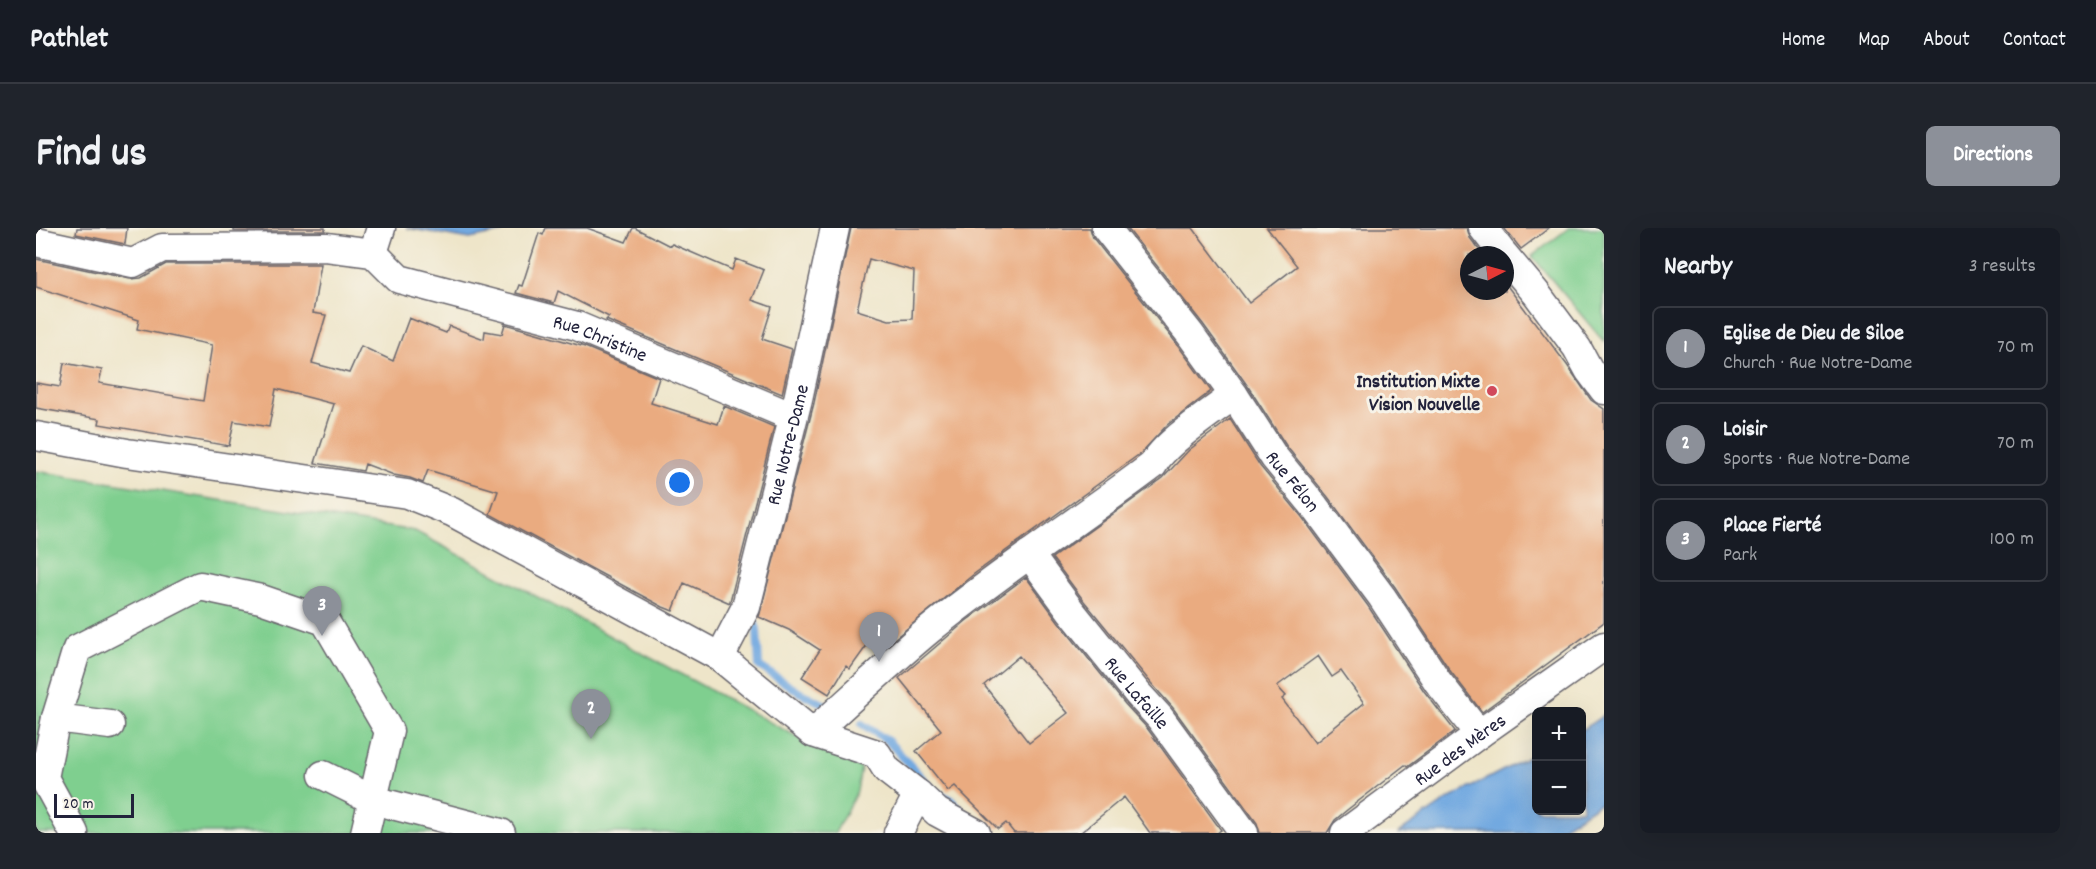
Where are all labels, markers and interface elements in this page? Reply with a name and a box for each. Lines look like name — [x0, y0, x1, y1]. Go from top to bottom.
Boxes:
text: Pathlet — [30, 21, 108, 61]
text: Home — [1781, 26, 1825, 56]
text: Map — [1858, 26, 1890, 56]
text: About — [1923, 26, 1970, 56]
text: Contact — [2003, 26, 2066, 56]
text: Find us — [36, 126, 147, 186]
button: Directions — [1926, 126, 2060, 186]
north arrow — [1460, 246, 1514, 300]
text: Nearby — [1664, 249, 1732, 286]
text: 3 results — [1969, 253, 2036, 281]
street label: Rue Christine — [550, 309, 651, 371]
text: Eglise de Dieu de Siloe — [1723, 319, 1904, 350]
text: 1 — [1683, 334, 1688, 362]
text: 70 m — [1997, 334, 2034, 362]
text: Church · Rue Notre-Dame — [1723, 350, 1912, 378]
place label: Institution Mixte Vision Nouvelle — [1356, 369, 1480, 420]
street label: Rue Notre-Dame — [761, 382, 818, 508]
marker: Institution Mixte Vision Nouvelle — [1485, 384, 1499, 398]
text: Loisir — [1723, 415, 1767, 446]
text: 2 — [1681, 430, 1690, 458]
text: 70 m — [1997, 430, 2034, 458]
text: Sports · Rue Notre-Dame — [1723, 446, 1910, 474]
street label: Rue Félon — [1257, 447, 1325, 519]
your location — [665, 468, 694, 497]
text: Place Fierté — [1723, 511, 1821, 542]
text: 3 — [1681, 526, 1690, 554]
text: 100 m — [1990, 526, 2034, 554]
text: Park — [1723, 542, 1757, 570]
pin: 3 — [302, 586, 342, 636]
pin: 1 — [860, 612, 898, 662]
street label: Rue Lafaille — [1096, 652, 1175, 736]
pin: 2 — [572, 690, 610, 739]
map controls — [1532, 707, 1586, 815]
button: + — [1532, 707, 1586, 761]
street label: Rue des Mères — [1409, 708, 1513, 794]
button: − — [1532, 761, 1586, 815]
scale bar — [54, 791, 134, 818]
text: 20 m — [63, 793, 93, 816]

